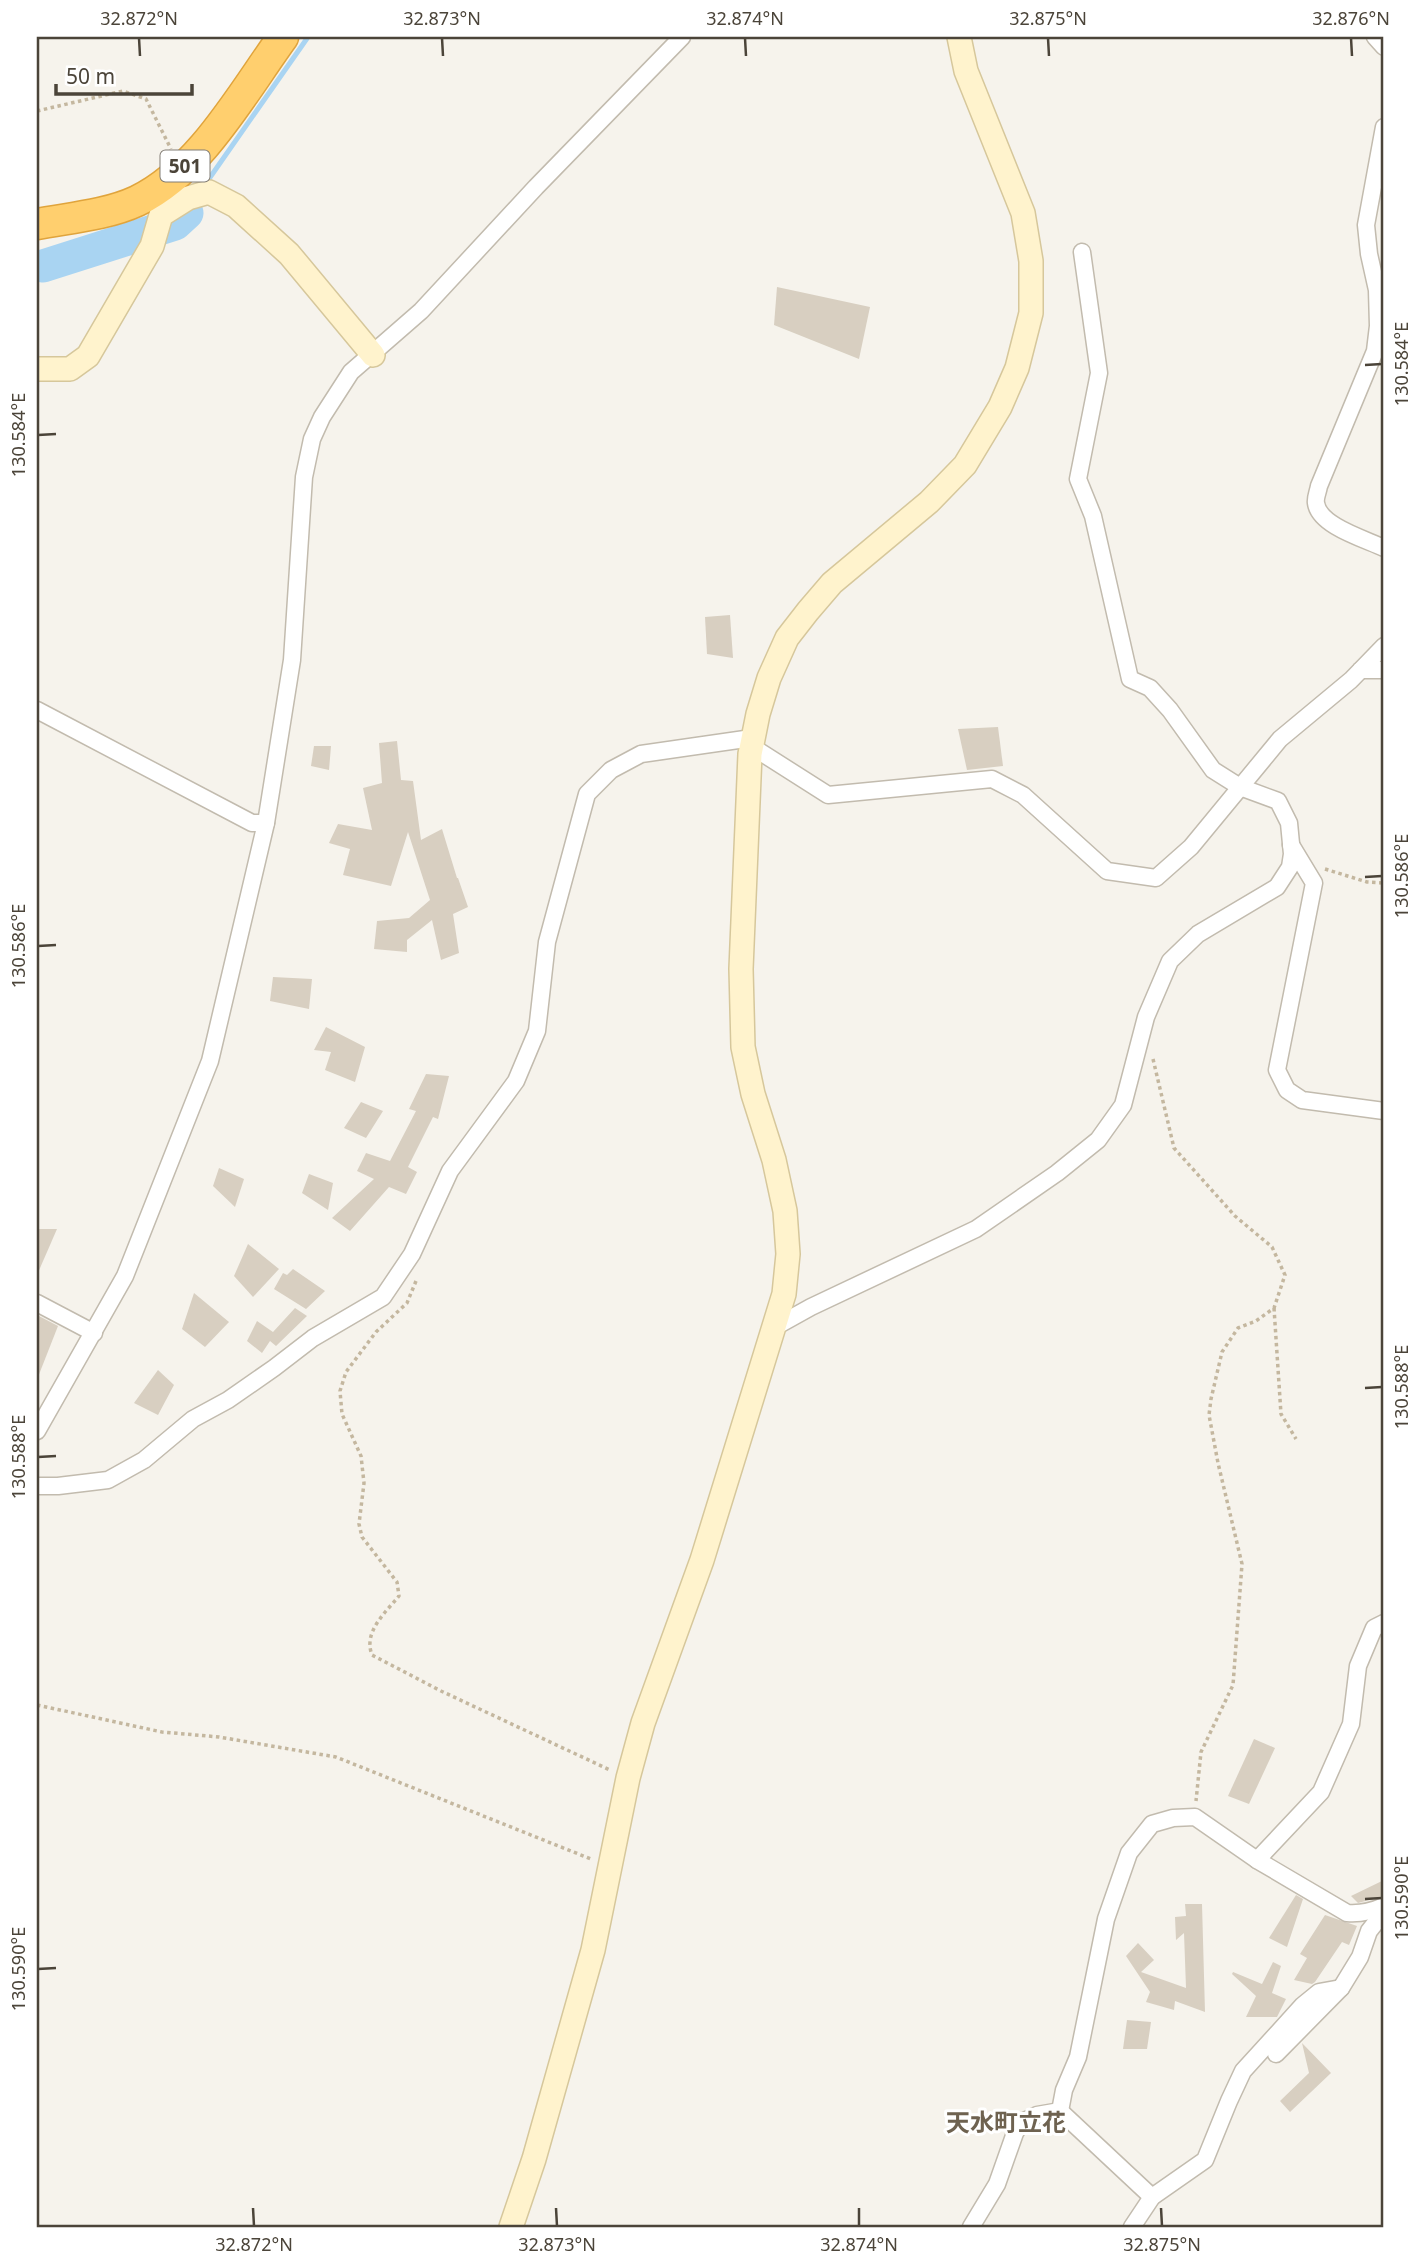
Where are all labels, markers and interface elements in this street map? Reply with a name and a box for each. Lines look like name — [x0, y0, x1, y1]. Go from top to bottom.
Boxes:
text: 32.872°N — [100, 6, 178, 30]
text: 32.873°N — [403, 6, 481, 30]
text: 32.874°N — [706, 6, 784, 30]
text: 32.875°N — [1009, 6, 1087, 30]
text: 32.876°N — [1312, 6, 1390, 30]
scale bar — [56, 52, 192, 96]
text: 50 m — [66, 62, 115, 90]
road number: 501 — [160, 150, 210, 182]
text: 130.584°E — [1389, 322, 1413, 406]
text: 130.584°E — [6, 393, 30, 477]
text: 130.586°E — [1389, 834, 1413, 918]
text: 130.586°E — [6, 904, 30, 988]
text: 130.588°E — [1389, 1345, 1413, 1429]
text: 130.588°E — [6, 1415, 30, 1499]
text: 130.590°E — [1389, 1856, 1413, 1940]
text: 130.590°E — [6, 1927, 30, 2011]
district label: 天水町立花 — [946, 2105, 1066, 2138]
text: 32.872°N — [215, 2232, 293, 2256]
text: 32.873°N — [518, 2232, 596, 2256]
text: 32.874°N — [820, 2232, 898, 2256]
text: 32.875°N — [1123, 2232, 1201, 2256]

